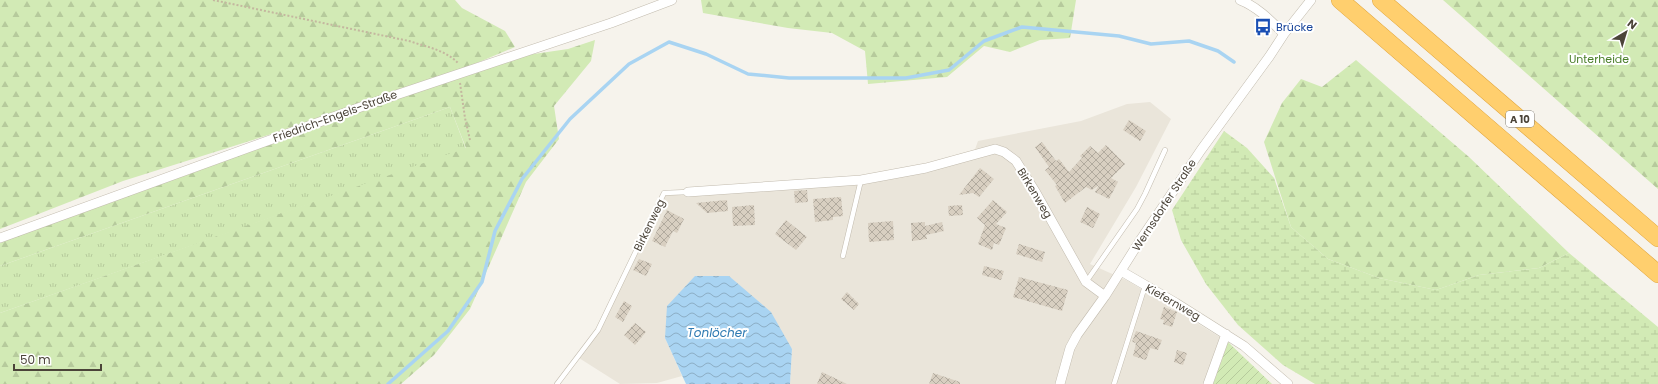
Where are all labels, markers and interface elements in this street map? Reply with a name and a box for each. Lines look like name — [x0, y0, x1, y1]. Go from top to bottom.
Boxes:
north arrow — [1606, 12, 1646, 52]
text: N — [1624, 15, 1640, 33]
bus stop icon: Brücke — [1253, 17, 1273, 37]
place label: Brücke — [1276, 19, 1313, 35]
park label: Unterheide — [1569, 51, 1629, 67]
street label: Friedrich-Engels-Straße — [271, 86, 399, 146]
road number: A 10 — [1506, 111, 1534, 127]
street label: Wernsdorfer Straße — [1128, 156, 1200, 254]
street label: Birkenweg — [1014, 165, 1056, 221]
street label: Birkenweg — [629, 196, 669, 254]
street label: Kiefernweg — [1143, 280, 1203, 324]
water label: Tonlöcher — [687, 324, 747, 341]
scale bar — [14, 346, 101, 372]
text: 50 m — [20, 351, 51, 368]

